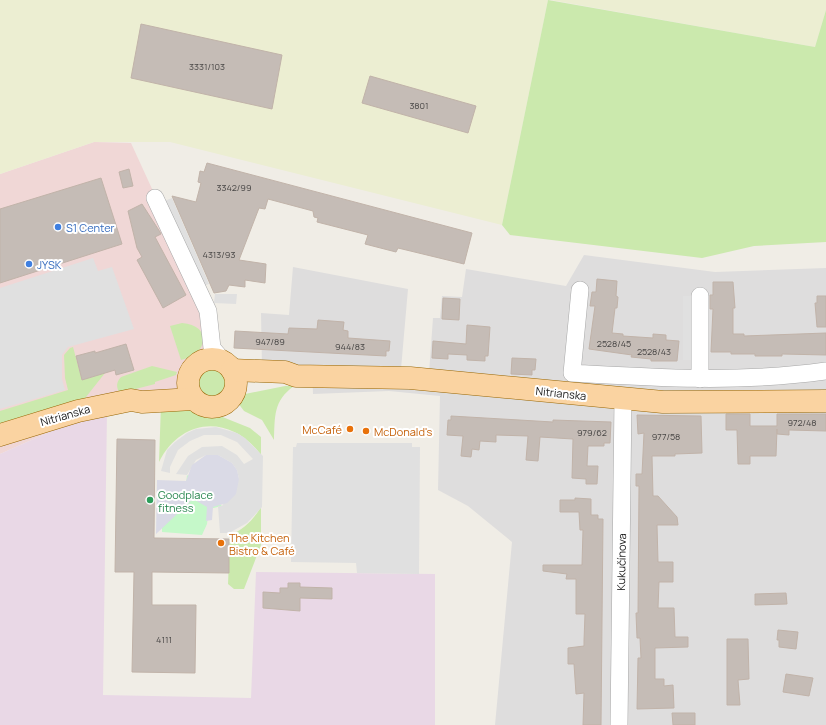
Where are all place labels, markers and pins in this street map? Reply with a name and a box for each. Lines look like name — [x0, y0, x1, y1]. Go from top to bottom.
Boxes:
place label: S1 Center — [66, 220, 115, 235]
marker: S1 Center — [53, 222, 63, 232]
place label: JYSK — [37, 257, 62, 272]
marker: JYSK — [24, 259, 34, 269]
place label: McCafé — [302, 422, 343, 437]
marker: McCafé — [345, 424, 355, 434]
place label: McDonald's — [374, 424, 432, 439]
marker: McDonald's — [361, 426, 371, 436]
place label: Goodplace fitness — [158, 487, 213, 515]
marker: Goodplace fitness — [145, 495, 155, 505]
place label: The Kitchen Bistro & Café — [229, 530, 295, 558]
marker: The Kitchen Bistro & Café — [216, 538, 226, 548]

